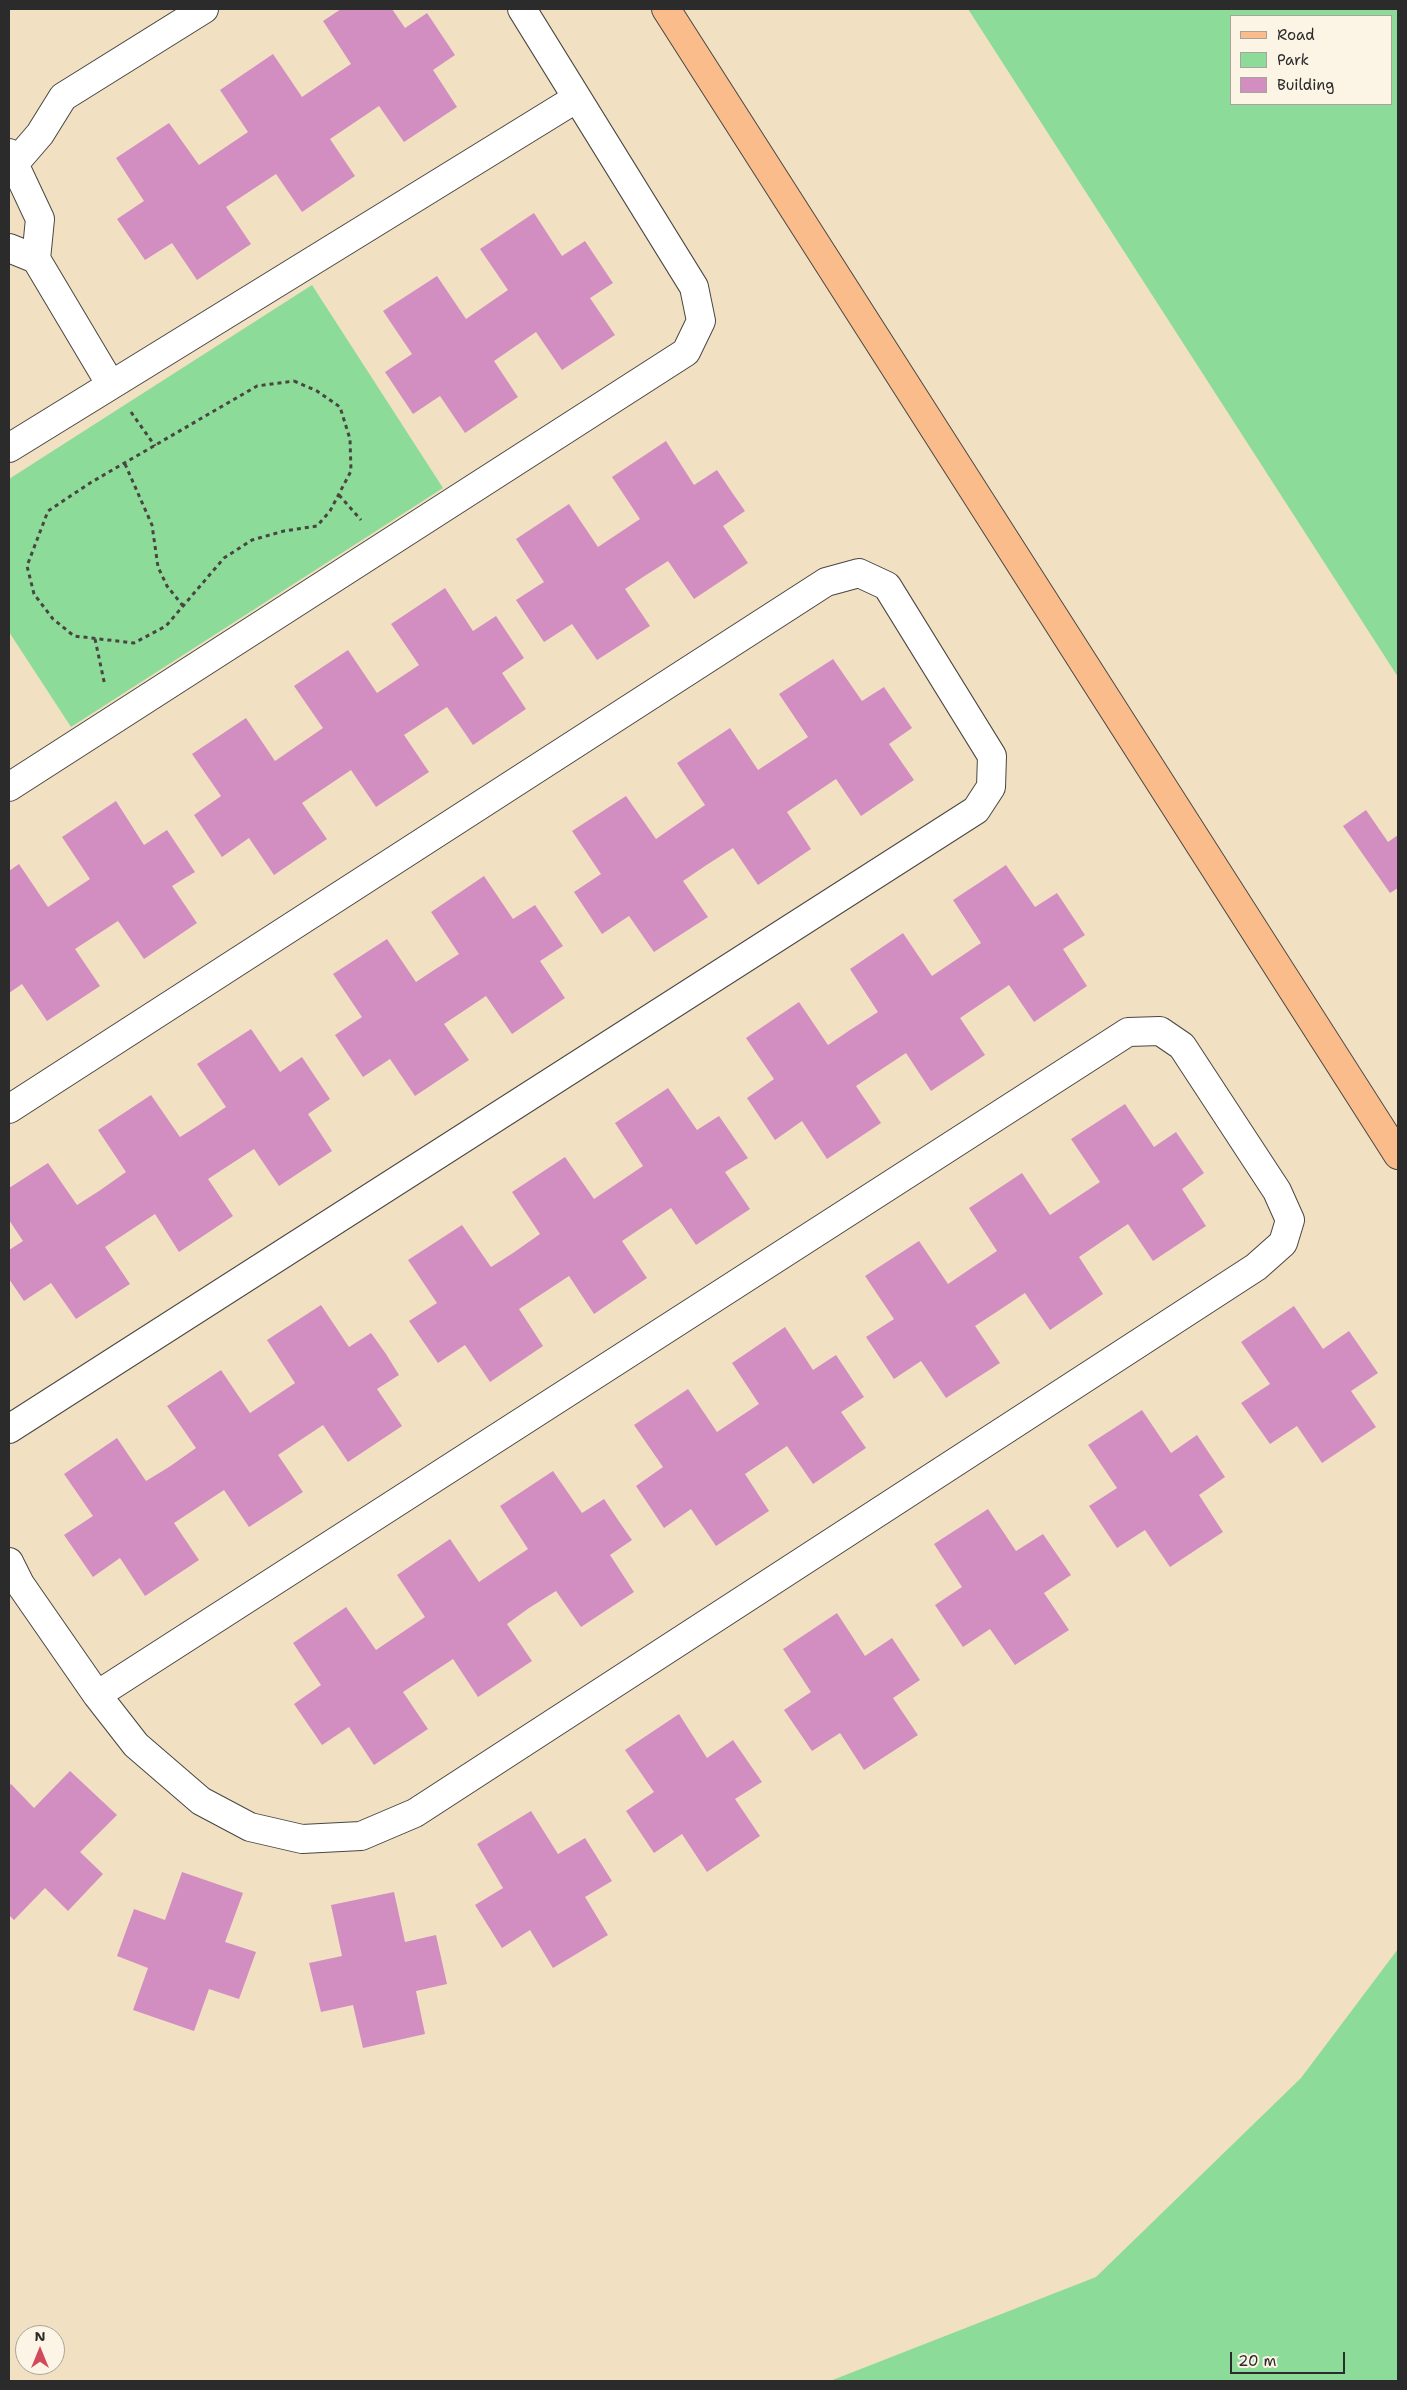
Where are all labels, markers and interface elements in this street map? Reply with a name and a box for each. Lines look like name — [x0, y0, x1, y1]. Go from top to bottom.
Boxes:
legend — [1230, 15, 1392, 105]
text: Road — [1277, 25, 1315, 45]
text: Park — [1277, 50, 1309, 70]
text: Building — [1277, 75, 1334, 95]
north arrow — [15, 2325, 65, 2375]
text: N — [34, 2327, 46, 2345]
scale bar — [1232, 2342, 1347, 2374]
text: 20 m — [1238, 2351, 1277, 2371]

